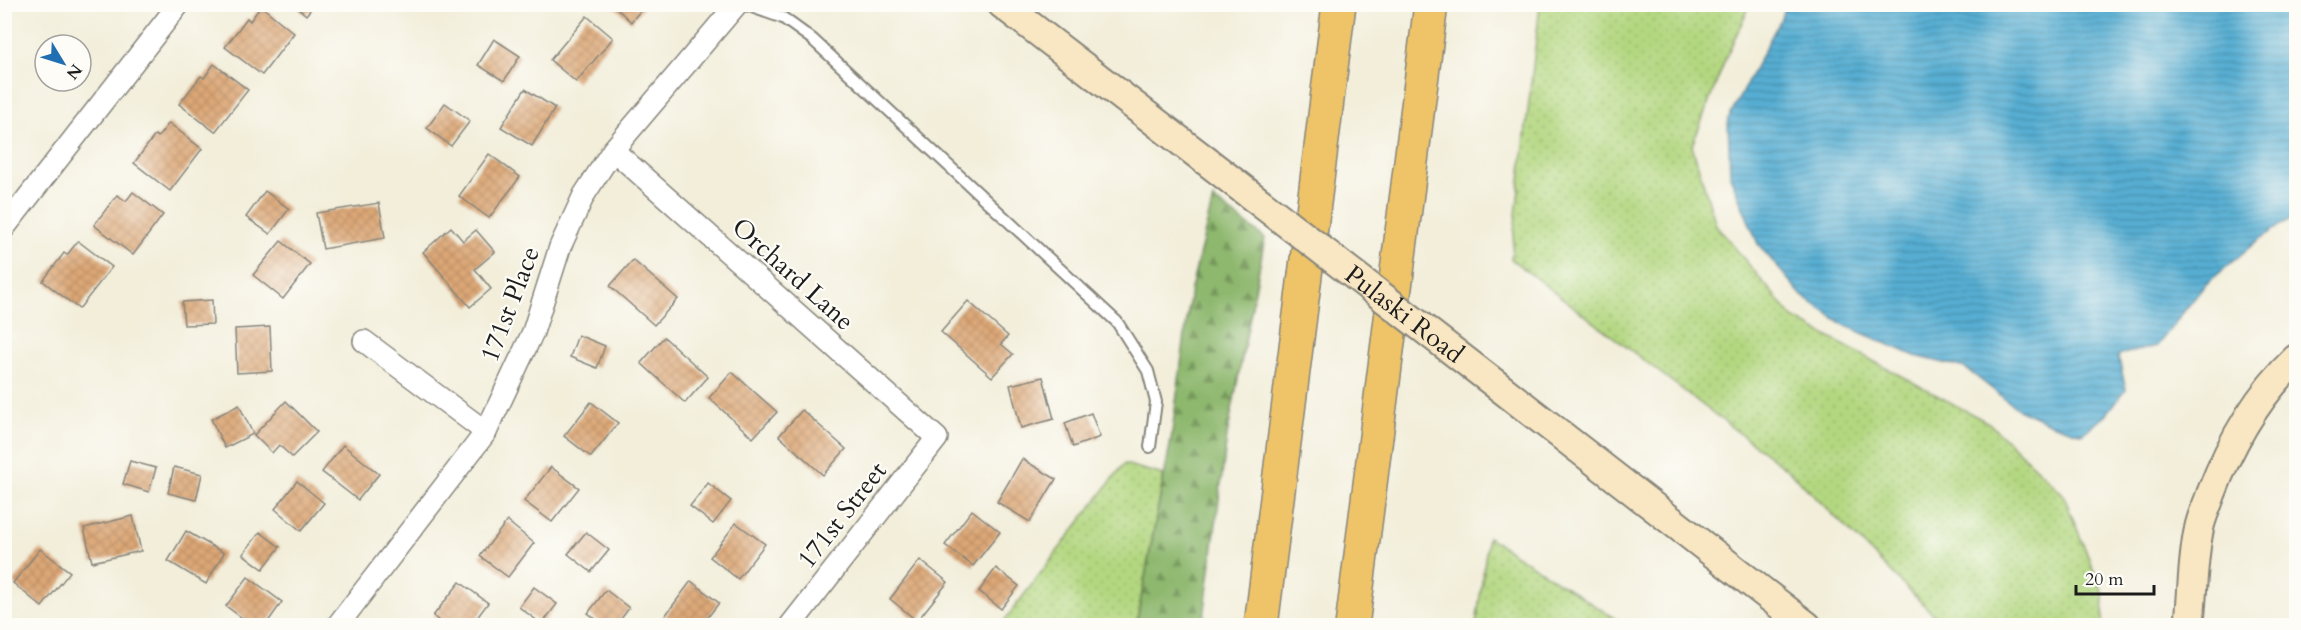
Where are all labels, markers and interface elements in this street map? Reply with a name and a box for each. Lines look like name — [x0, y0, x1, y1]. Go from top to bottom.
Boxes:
north arrow — [33, 33, 93, 93]
text: N — [61, 59, 87, 84]
street label: Orchard Lane — [724, 210, 862, 338]
street label: 171st Place — [472, 241, 548, 367]
street label: Pulaski Road — [1338, 257, 1471, 371]
street label: 171st Street — [789, 454, 895, 576]
scale bar — [2076, 558, 2154, 596]
text: 20 m — [2085, 567, 2124, 592]

